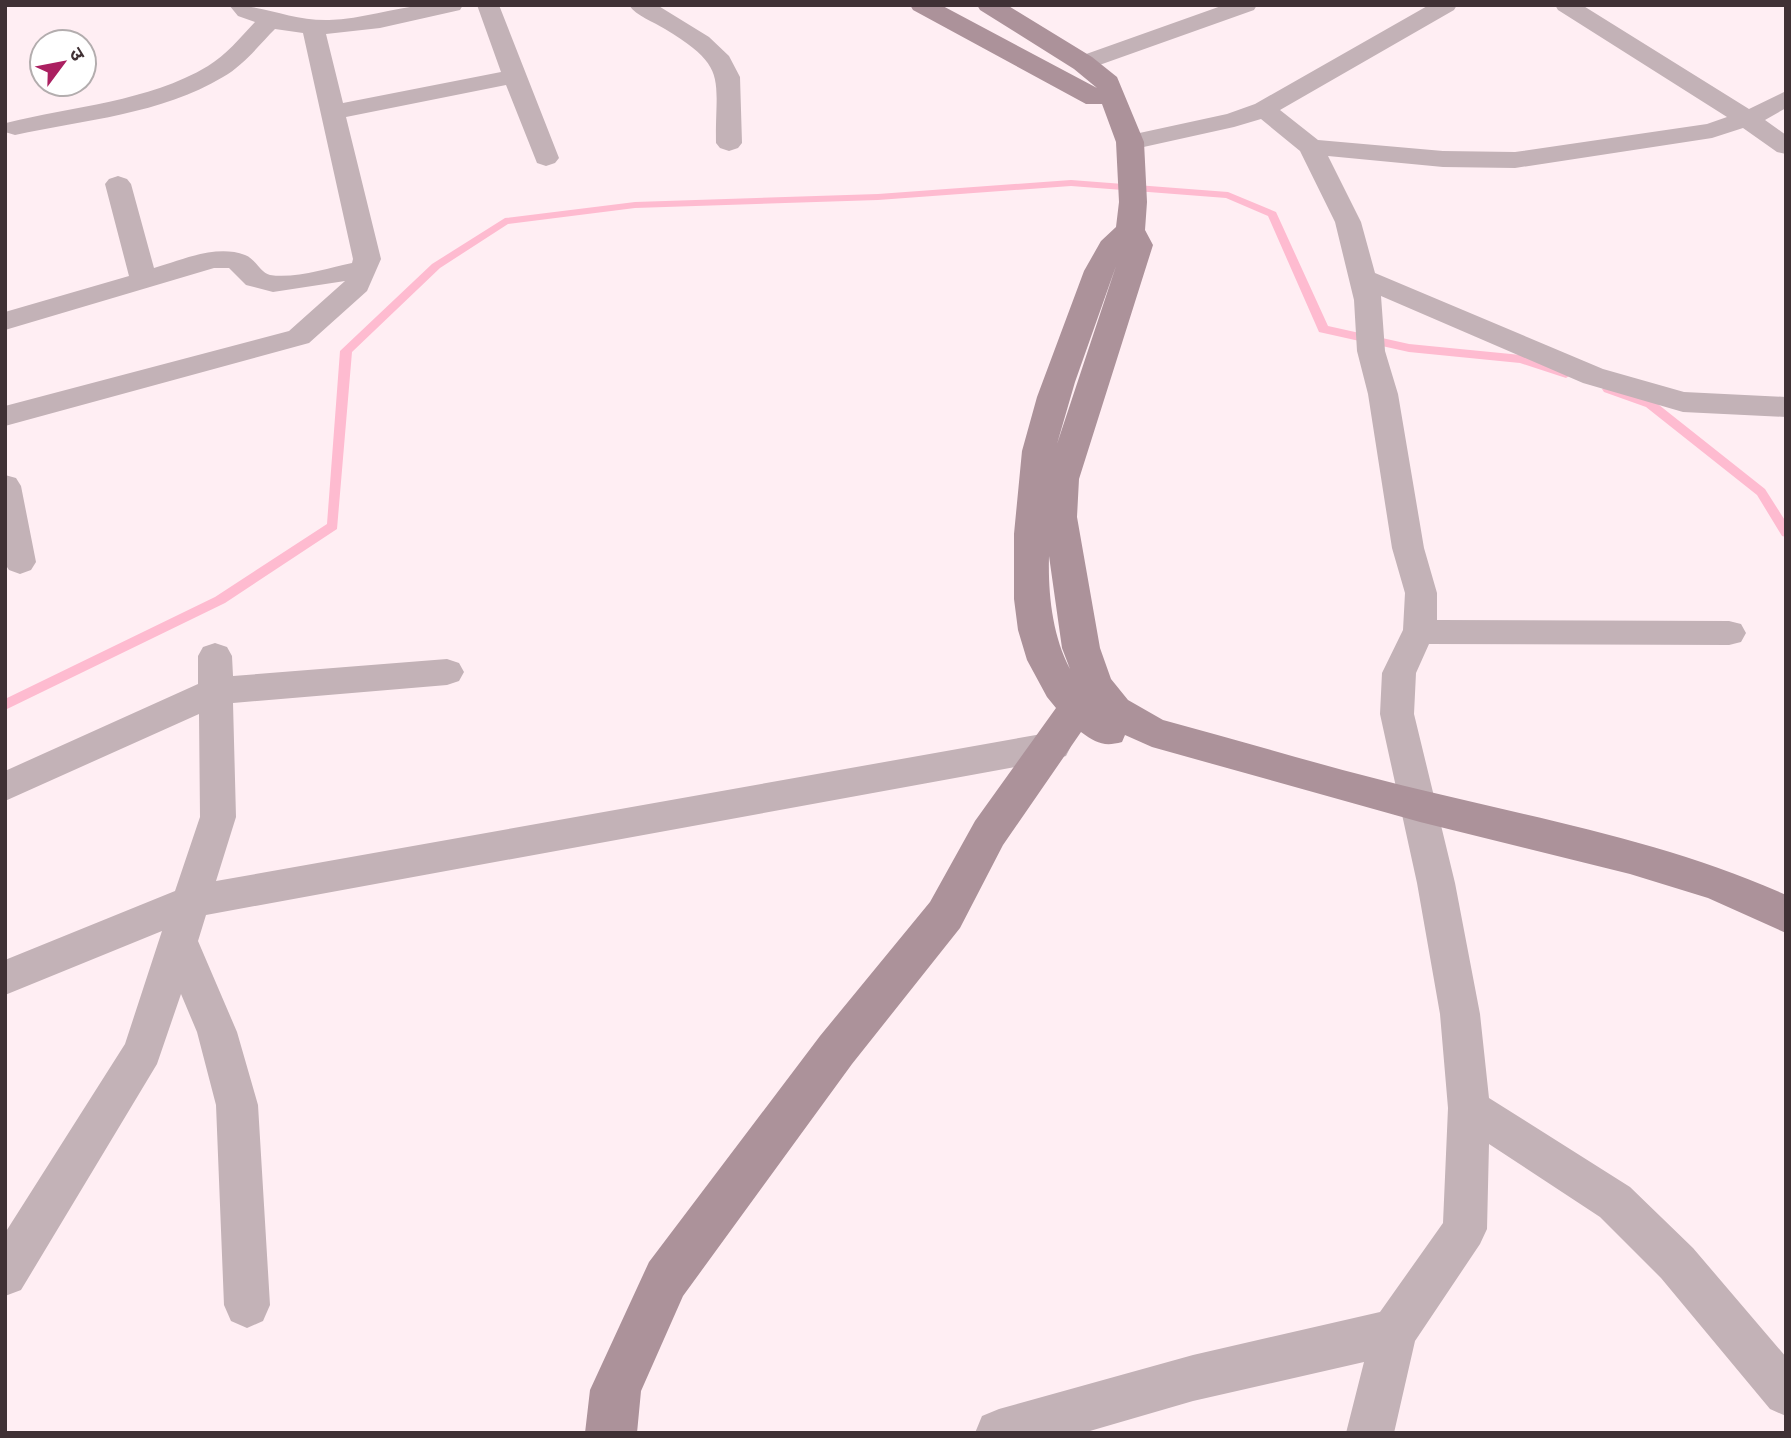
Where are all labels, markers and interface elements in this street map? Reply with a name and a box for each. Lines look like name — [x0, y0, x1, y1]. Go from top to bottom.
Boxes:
north arrow — [28, 28, 98, 98]
text: उ — [63, 42, 92, 66]

